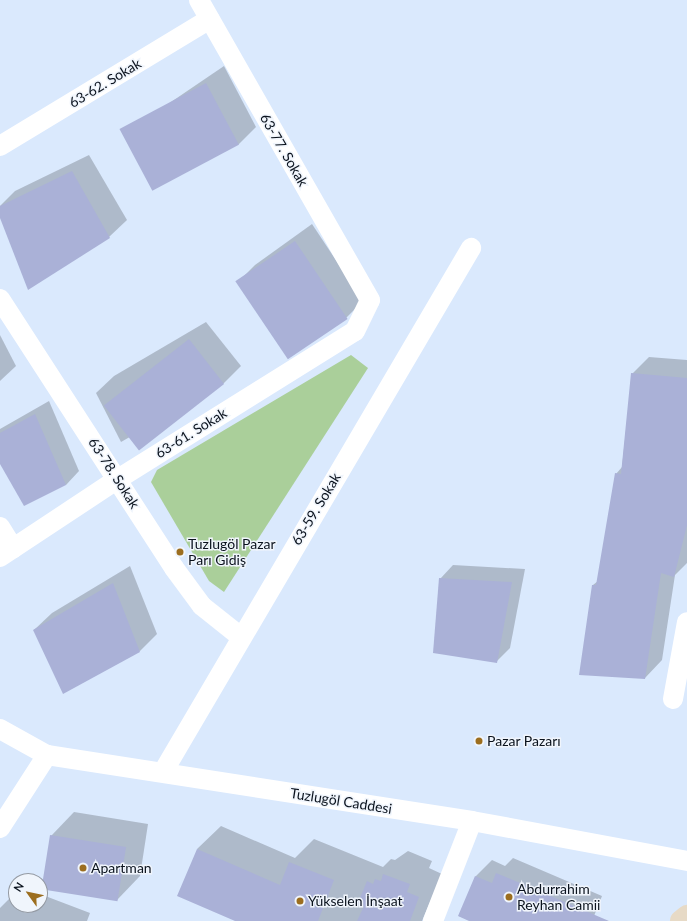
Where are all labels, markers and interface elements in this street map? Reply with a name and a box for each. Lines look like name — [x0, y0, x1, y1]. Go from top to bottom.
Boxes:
street label: 63-62. Sokak — [66, 55, 144, 111]
street label: 63-77. Sokak — [256, 111, 312, 189]
street label: 63-61. Sokak — [152, 404, 230, 462]
street label: 63-78. Sokak — [85, 434, 143, 512]
street label: 63-59. Sokak — [288, 470, 344, 548]
place label: Tuzlugöl Pazar Parı Gidiş — [188, 536, 276, 568]
marker: Tuzlugöl Pazar Parı Gidiş — [175, 547, 185, 557]
place label: Pazar Pazarı — [487, 733, 561, 749]
marker: Pazar Pazarı — [474, 736, 484, 746]
street label: Tuzlugöl Caddesi — [289, 785, 393, 817]
place label: Apartman — [91, 860, 152, 876]
marker: Apartman — [78, 863, 88, 873]
north arrow — [8, 873, 48, 913]
text: N — [11, 880, 26, 894]
place label: Abdurrahim Reyhan Camii — [517, 881, 600, 914]
marker: Abdurrahim Reyhan Camii — [504, 892, 514, 902]
place label: Yükselen İnşaat — [308, 893, 403, 909]
marker: Yükselen İnşaat — [295, 896, 305, 906]

